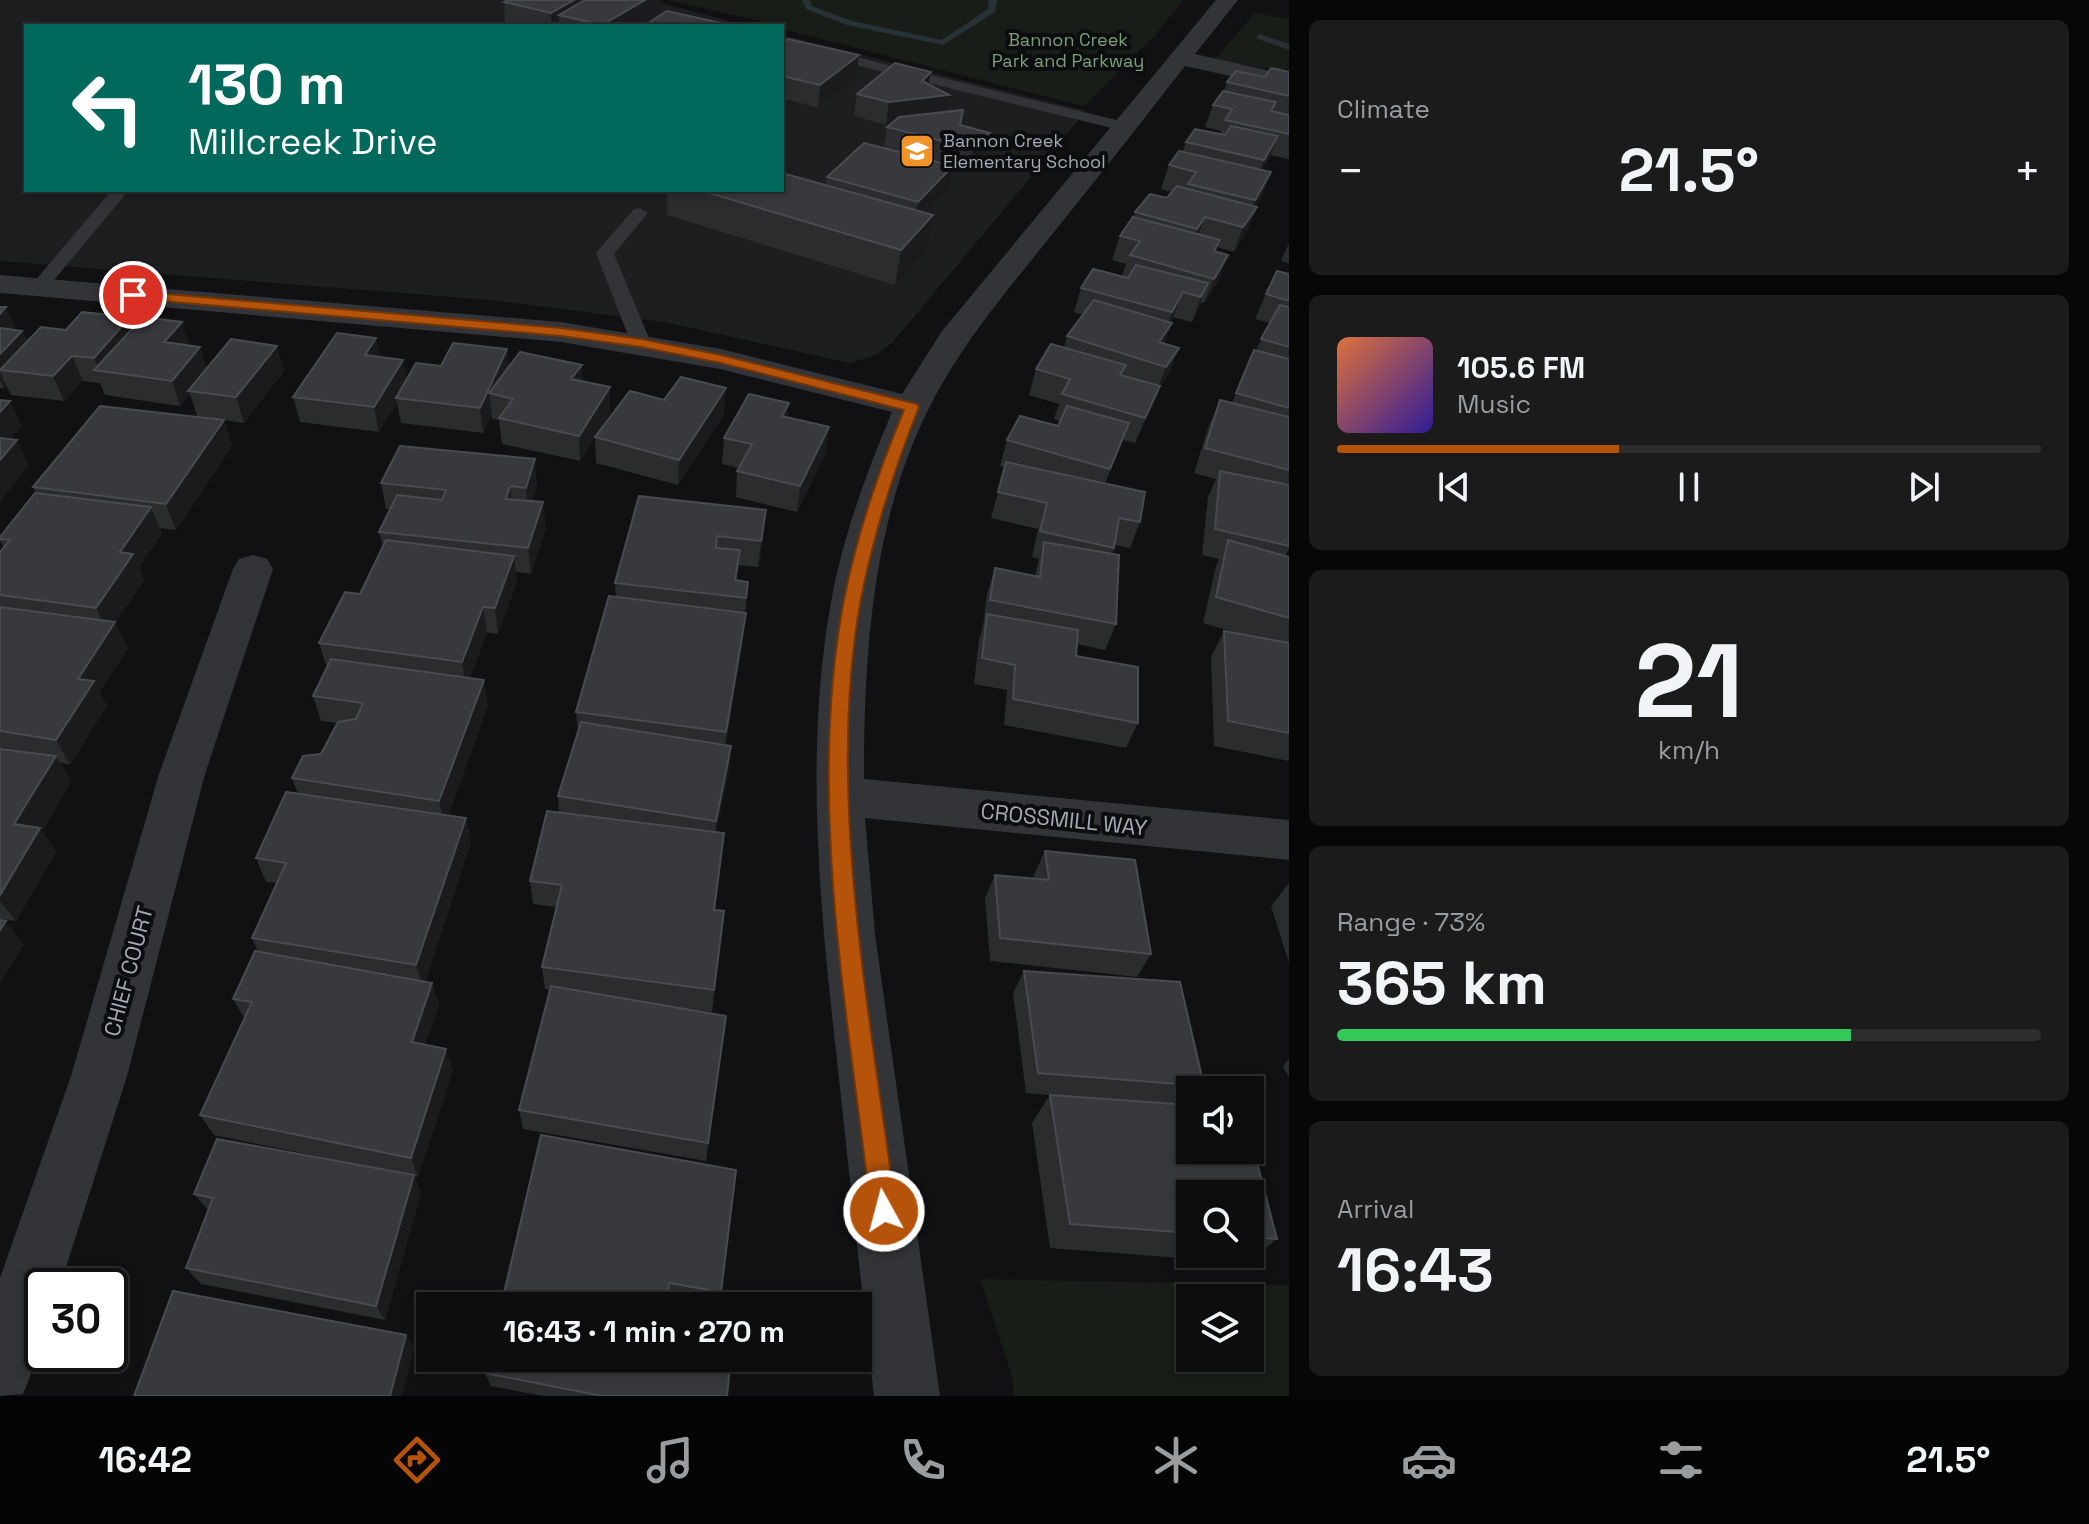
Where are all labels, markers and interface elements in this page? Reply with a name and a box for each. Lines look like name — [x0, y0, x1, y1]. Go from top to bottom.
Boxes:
park label: Bannon Creek Park and Parkway — [992, 28, 1144, 72]
text: 130 m — [188, 49, 346, 120]
icon: left — [56, 56, 160, 160]
text: Climate — [1337, 92, 1430, 126]
text: Millcreek Drive — [188, 119, 438, 165]
place label: Bannon Creek Elementary School — [943, 129, 1106, 173]
school or university icon: Bannon Creek Elementary School — [898, 132, 936, 170]
text: 21.5° — [1619, 132, 1759, 209]
text: − — [1337, 143, 1364, 199]
text: + — [2014, 143, 2041, 199]
pin — [99, 261, 167, 329]
icon: arrive — [111, 273, 155, 317]
text: 105.6 FM — [1457, 348, 1585, 387]
text: Music — [1457, 387, 1531, 421]
icon: previous — [1432, 465, 1476, 509]
icon: pause — [1667, 465, 1711, 509]
icon: next — [1902, 465, 1946, 509]
text: 21 — [1635, 615, 1743, 747]
text: km/h — [1658, 733, 1720, 767]
street label: CROSSMILL WAY — [979, 796, 1149, 842]
street label: CHIEF COURT — [97, 903, 159, 1039]
text: Range · 73% — [1337, 905, 1485, 939]
text: 365 km — [1337, 945, 1547, 1022]
map controls — [1176, 1076, 1264, 1372]
button: sound — [1176, 1076, 1264, 1164]
position arrow — [842, 1169, 926, 1253]
button: search — [1176, 1180, 1264, 1268]
text: Arrival — [1337, 1192, 1414, 1226]
text: 16:43 — [1337, 1232, 1494, 1309]
speed limit sign: 30 — [24, 1268, 128, 1372]
button: layers — [1176, 1284, 1264, 1372]
text: 16:43 · 1 min · 270 m — [503, 1312, 785, 1351]
icon: directions — [389, 1432, 445, 1488]
icon: music — [642, 1432, 698, 1488]
icon: phone — [895, 1432, 951, 1488]
icon: climate — [1148, 1432, 1204, 1488]
icon: car — [1401, 1432, 1457, 1488]
icon: filters — [1653, 1432, 1709, 1488]
text: 16:42 — [98, 1437, 192, 1483]
text: 21.5° — [1906, 1437, 1991, 1483]

